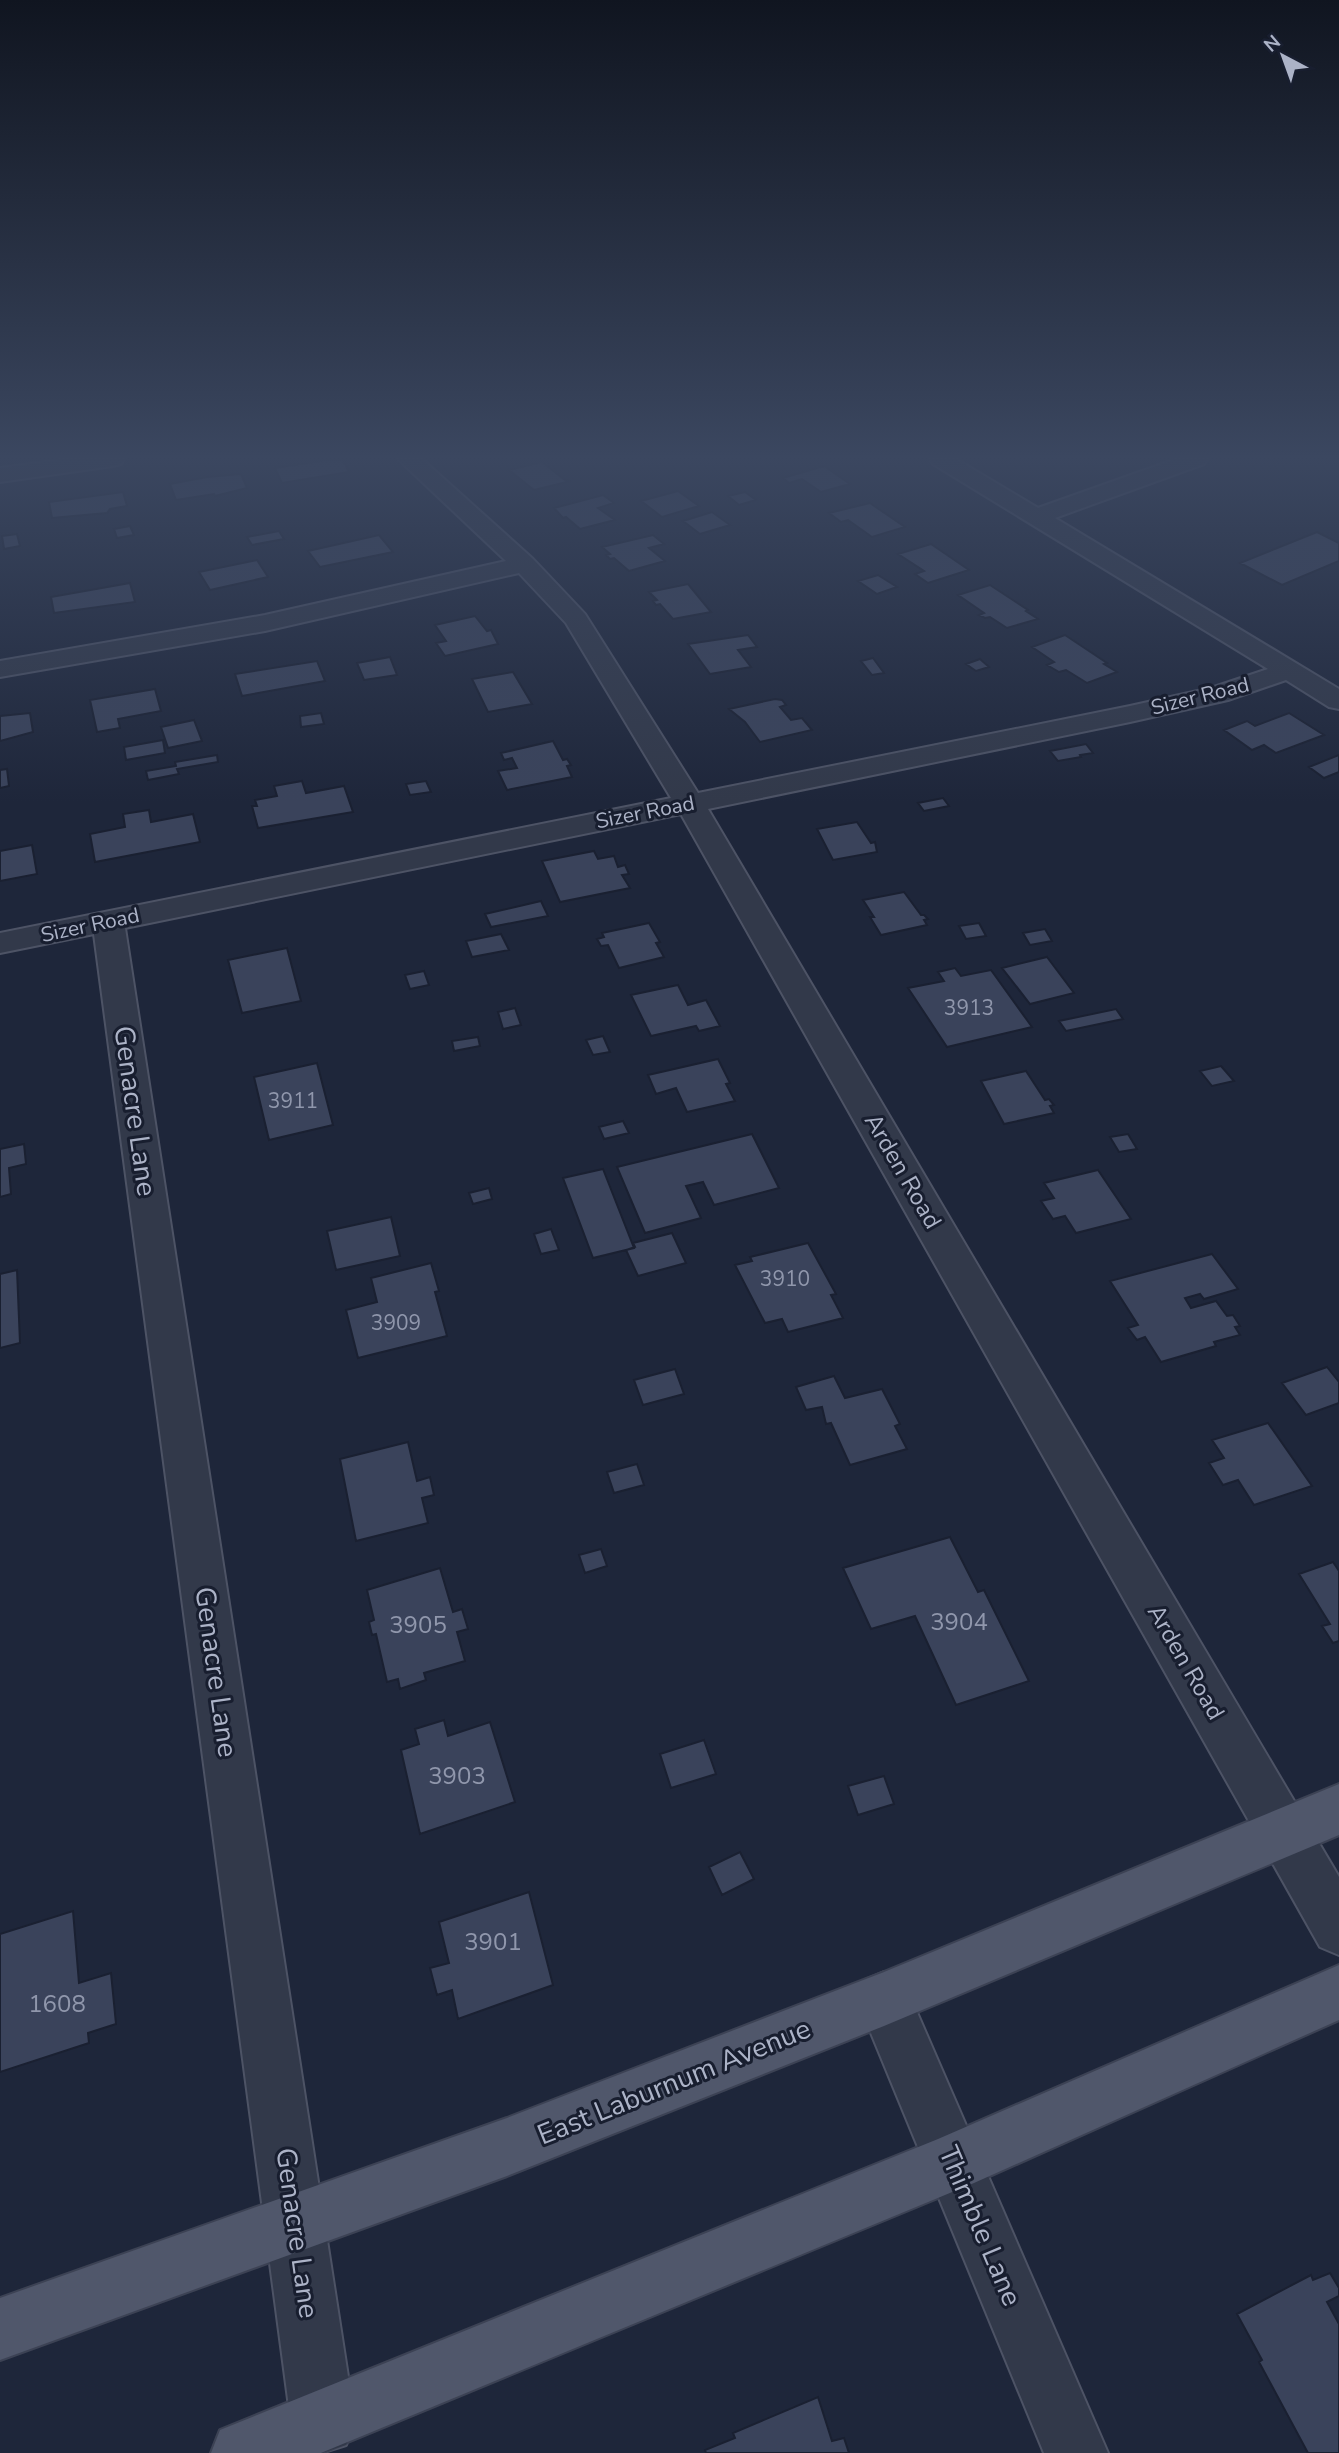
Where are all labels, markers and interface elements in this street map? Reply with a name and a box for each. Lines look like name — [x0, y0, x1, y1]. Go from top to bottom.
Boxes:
north arrow — [1248, 21, 1318, 91]
text: N — [1259, 29, 1286, 58]
street label: Sizer Road — [1148, 670, 1252, 722]
street label: Sizer Road — [593, 789, 697, 835]
street label: Sizer Road — [38, 901, 142, 949]
house number: 3913 — [944, 994, 994, 1022]
street label: Genacre Lane — [104, 1023, 166, 1199]
house number: 3911 — [268, 1087, 318, 1115]
street label: Arden Road — [857, 1107, 949, 1235]
house number: 3910 — [760, 1265, 810, 1293]
house number: 3909 — [371, 1309, 421, 1337]
street label: Genacre Lane — [185, 1584, 247, 1760]
street label: Arden Road — [1140, 1598, 1232, 1726]
house number: 3904 — [930, 1606, 988, 1638]
house number: 3905 — [389, 1609, 447, 1641]
house number: 3903 — [428, 1760, 486, 1792]
house number: 3901 — [464, 1926, 522, 1958]
house number: 1608 — [28, 1988, 86, 2020]
street label: East Laburnum Avenue — [532, 2010, 816, 2154]
street label: Thimble Lane — [929, 2140, 1031, 2312]
street label: Genacre Lane — [266, 2145, 328, 2321]

